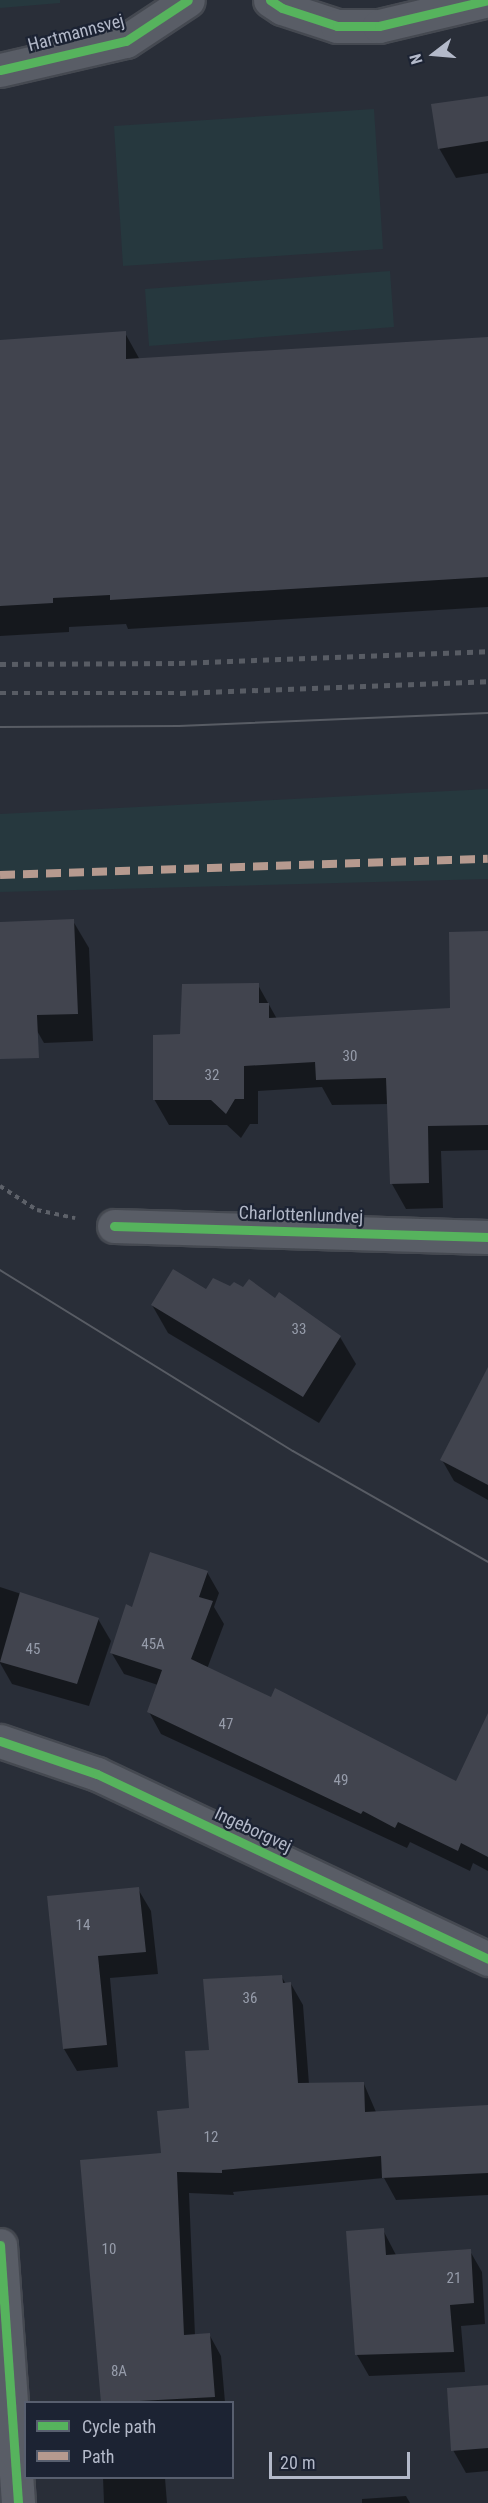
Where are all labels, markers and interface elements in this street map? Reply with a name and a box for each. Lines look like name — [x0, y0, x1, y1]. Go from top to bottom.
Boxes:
street label: Hartmannsvej — [25, 10, 127, 56]
north arrow — [404, 24, 464, 84]
text: N — [406, 52, 427, 66]
house number: 30 — [343, 1048, 357, 1066]
house number: 32 — [205, 1067, 219, 1085]
street label: Charlottenlundvej — [238, 1202, 364, 1228]
house number: 33 — [292, 1321, 306, 1339]
house number: 45A — [141, 1636, 165, 1654]
house number: 45 — [26, 1641, 40, 1659]
house number: 47 — [219, 1716, 233, 1734]
house number: 49 — [334, 1772, 348, 1790]
street label: Ingeborgvej — [211, 1803, 295, 1857]
house number: 14 — [76, 1917, 90, 1935]
house number: 36 — [243, 1990, 257, 2008]
house number: 12 — [204, 2129, 218, 2147]
house number: 10 — [102, 2241, 116, 2259]
house number: 21 — [447, 2270, 461, 2288]
house number: 8A — [111, 2363, 127, 2381]
legend — [24, 2401, 234, 2479]
text: Cycle path — [82, 2416, 156, 2437]
scale bar — [272, 2440, 413, 2478]
text: Path — [82, 2446, 115, 2467]
text: 20 m — [280, 2452, 315, 2473]

